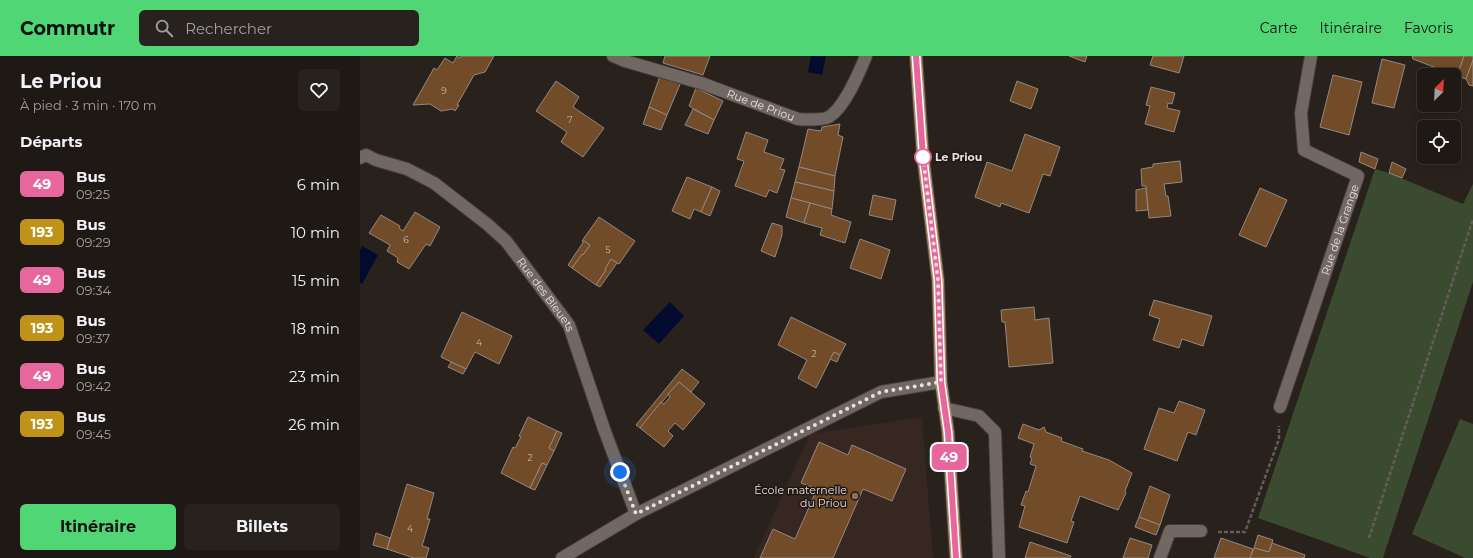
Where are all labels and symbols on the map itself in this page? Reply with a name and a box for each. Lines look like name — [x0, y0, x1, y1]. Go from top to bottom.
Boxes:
north arrow — [1417, 68, 1461, 112]
house number: 9 — [441, 85, 447, 96]
street label: Rue de Priou — [725, 86, 797, 124]
house number: 7 — [567, 114, 573, 125]
marker: Le Priou — [914, 148, 932, 166]
place label: Le Priou — [935, 150, 982, 164]
street label: Rue de la Grange — [1318, 182, 1362, 277]
house number: 6 — [403, 234, 409, 245]
house number: 5 — [605, 244, 611, 255]
street label: Rue des Bleuets — [514, 255, 578, 334]
house number: 4 — [476, 337, 482, 348]
house number: 2 — [811, 348, 817, 359]
line badge: 49 — [931, 444, 967, 470]
house number: 2 — [527, 452, 533, 463]
your location — [610, 462, 630, 482]
place label: École maternelle du Priou — [754, 483, 847, 510]
marker: École maternelle du Priou — [850, 491, 860, 501]
house number: 4 — [407, 523, 413, 534]

